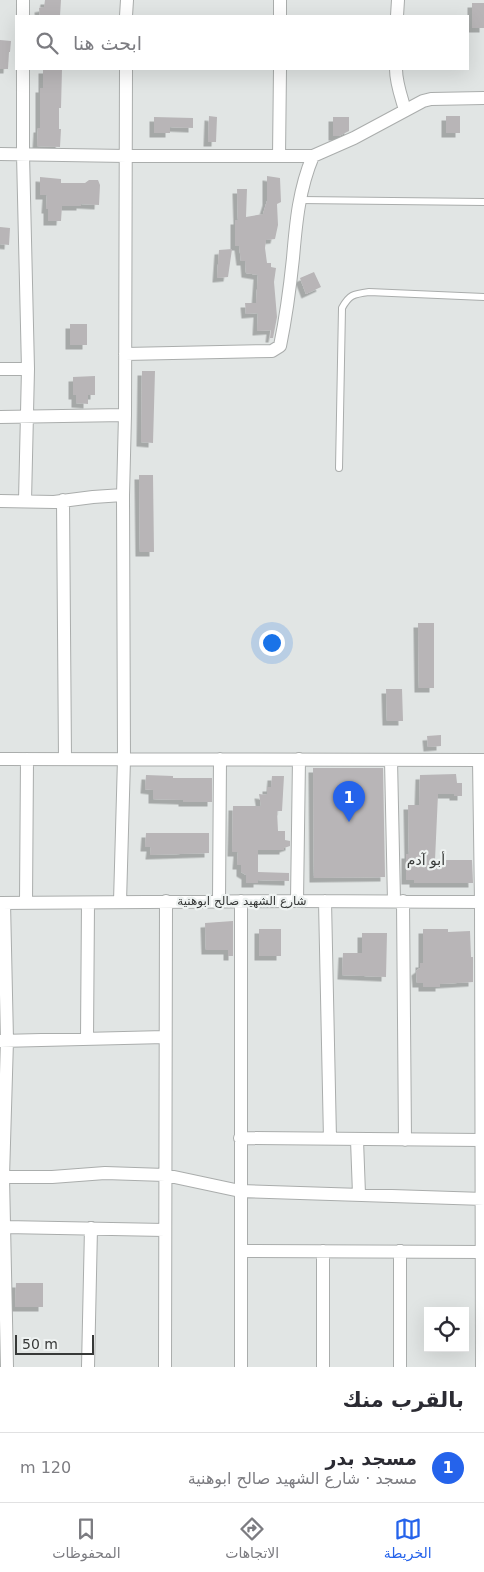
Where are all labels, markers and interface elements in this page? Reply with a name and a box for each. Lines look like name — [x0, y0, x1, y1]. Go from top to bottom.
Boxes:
search box — [15, 15, 469, 70]
icon: search — [33, 29, 61, 57]
text: ابحث هنا — [73, 32, 142, 54]
your location — [259, 630, 285, 656]
pin: 1 — [333, 781, 365, 822]
district label: أبو آدم — [407, 851, 445, 869]
street label: شارع الشهيد صالح ابوهنية — [177, 894, 307, 909]
map controls — [424, 1307, 469, 1352]
button: locate — [424, 1307, 469, 1352]
scale bar — [15, 1332, 94, 1355]
text: 50 m — [22, 1336, 58, 1352]
text: بالقرب منك — [343, 1388, 464, 1412]
text: مسجد بدر — [326, 1447, 417, 1469]
text: 120 m — [20, 1458, 71, 1477]
text: 1 — [442, 1458, 454, 1477]
text: مسجد · شارع الشهيد صالح ابوهنية — [188, 1469, 417, 1488]
tab: المحفوظات — [52, 1515, 121, 1561]
tab: الاتجاهات — [225, 1515, 279, 1561]
tab: الخريطة — [384, 1515, 432, 1561]

